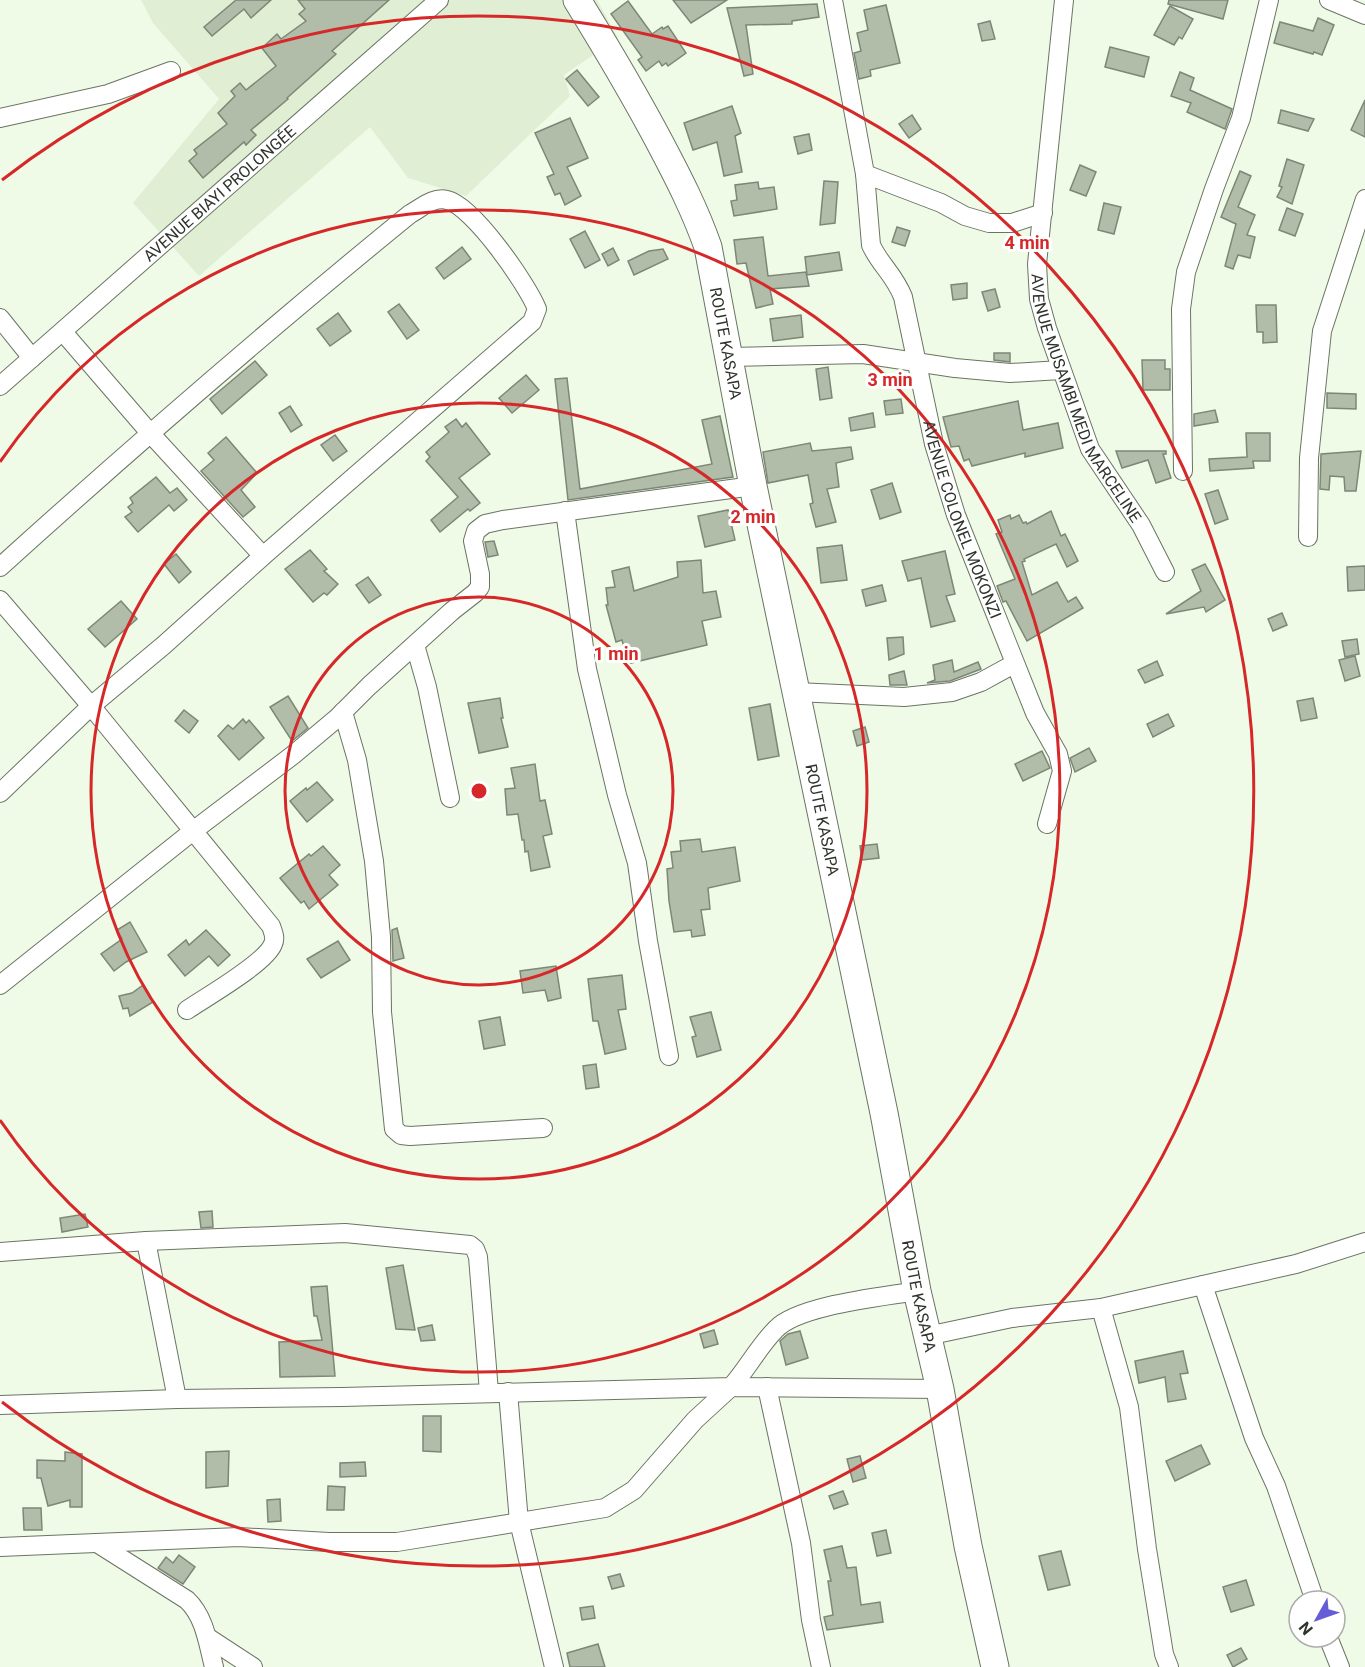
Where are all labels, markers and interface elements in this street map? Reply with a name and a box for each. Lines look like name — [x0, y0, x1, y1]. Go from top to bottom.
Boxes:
street label: AVENUE BIAYI PROLONGÉE — [140, 122, 300, 266]
text: 4 min — [1004, 232, 1050, 253]
street label: AVENUE MUSAMBI MEDI MARCELINE — [1028, 273, 1145, 526]
street label: ROUTE KASAPA — [706, 286, 746, 402]
text: 3 min — [867, 369, 913, 390]
street label: AVENUE COLONEL MOKONZI — [919, 419, 1005, 621]
text: 2 min — [730, 506, 776, 527]
text: 1 min — [593, 643, 639, 664]
street label: ROUTE KASAPA — [801, 762, 843, 878]
centre of rings — [469, 781, 489, 801]
street label: ROUTE KASAPA — [898, 1239, 940, 1354]
north arrow — [1287, 1589, 1347, 1649]
text: N — [1295, 1618, 1317, 1639]

